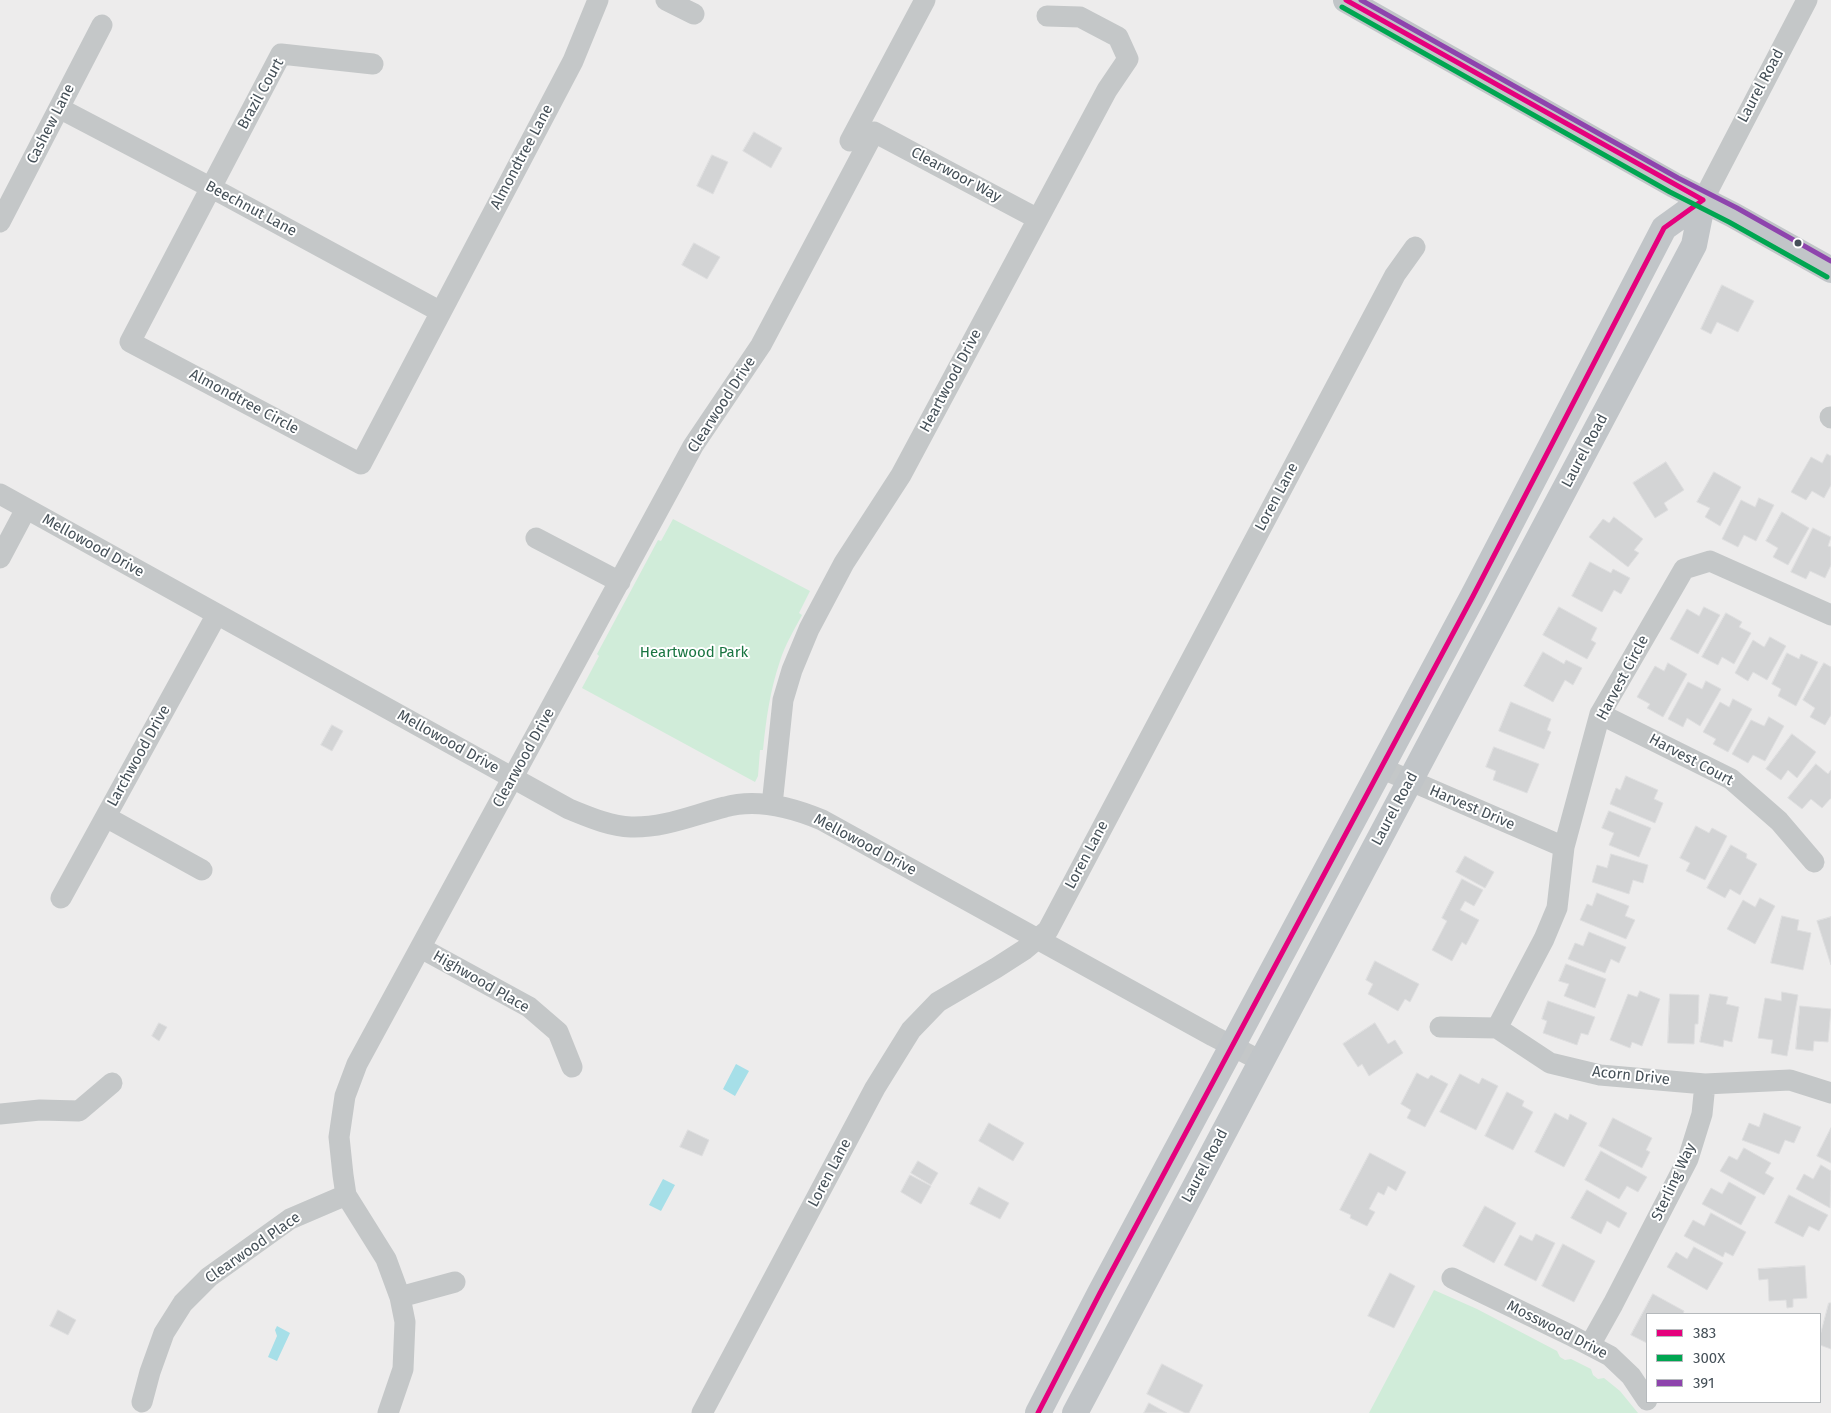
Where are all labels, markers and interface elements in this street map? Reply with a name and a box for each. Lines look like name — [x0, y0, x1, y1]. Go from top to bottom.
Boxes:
street label: Laurel Road — [1734, 46, 1788, 126]
street label: Brazil Court — [234, 55, 288, 133]
street label: Cashew Lane — [23, 81, 79, 167]
street label: Almondtree Lane — [487, 102, 557, 212]
street label: Clearwoor Way — [908, 144, 1004, 206]
street label: Beechnut Lane — [202, 177, 300, 241]
unlabelled marker — [1793, 238, 1803, 248]
street label: Heartwood Drive — [916, 326, 986, 436]
street label: Clearwood Drive — [684, 354, 760, 456]
street label: Almondtree Circle — [186, 366, 302, 438]
street label: Laurel Road — [1558, 411, 1612, 491]
street label: Loren Lane — [1252, 460, 1302, 534]
street label: Mellowood Drive — [39, 511, 147, 581]
street label: Harvest Circle — [1593, 632, 1653, 724]
park label: Heartwood Park — [640, 644, 748, 662]
street label: Larchwood Drive — [104, 702, 174, 810]
street label: Clearwood Drive — [489, 705, 559, 811]
street label: Mellowood Drive — [394, 707, 502, 777]
street label: Harvest Court — [1646, 730, 1736, 790]
street label: Laurel Road — [1368, 769, 1422, 849]
street label: Harvest Drive — [1427, 782, 1517, 834]
street label: Mellowood Drive — [811, 810, 919, 880]
street label: Loren Lane — [1062, 818, 1112, 892]
street label: Highwood Place — [430, 947, 532, 1017]
street label: Acorn Drive — [1591, 1063, 1671, 1089]
street label: Laurel Road — [1178, 1126, 1232, 1206]
street label: Loren Lane — [805, 1136, 855, 1210]
street label: Sterling Way — [1648, 1140, 1700, 1224]
street label: Clearwood Place — [202, 1209, 304, 1287]
street label: Mosswood Drive — [1504, 1297, 1610, 1363]
legend — [1646, 1313, 1821, 1403]
text: 383 — [1693, 1324, 1716, 1342]
text: 300X — [1693, 1349, 1725, 1367]
text: 391 — [1693, 1374, 1714, 1392]

